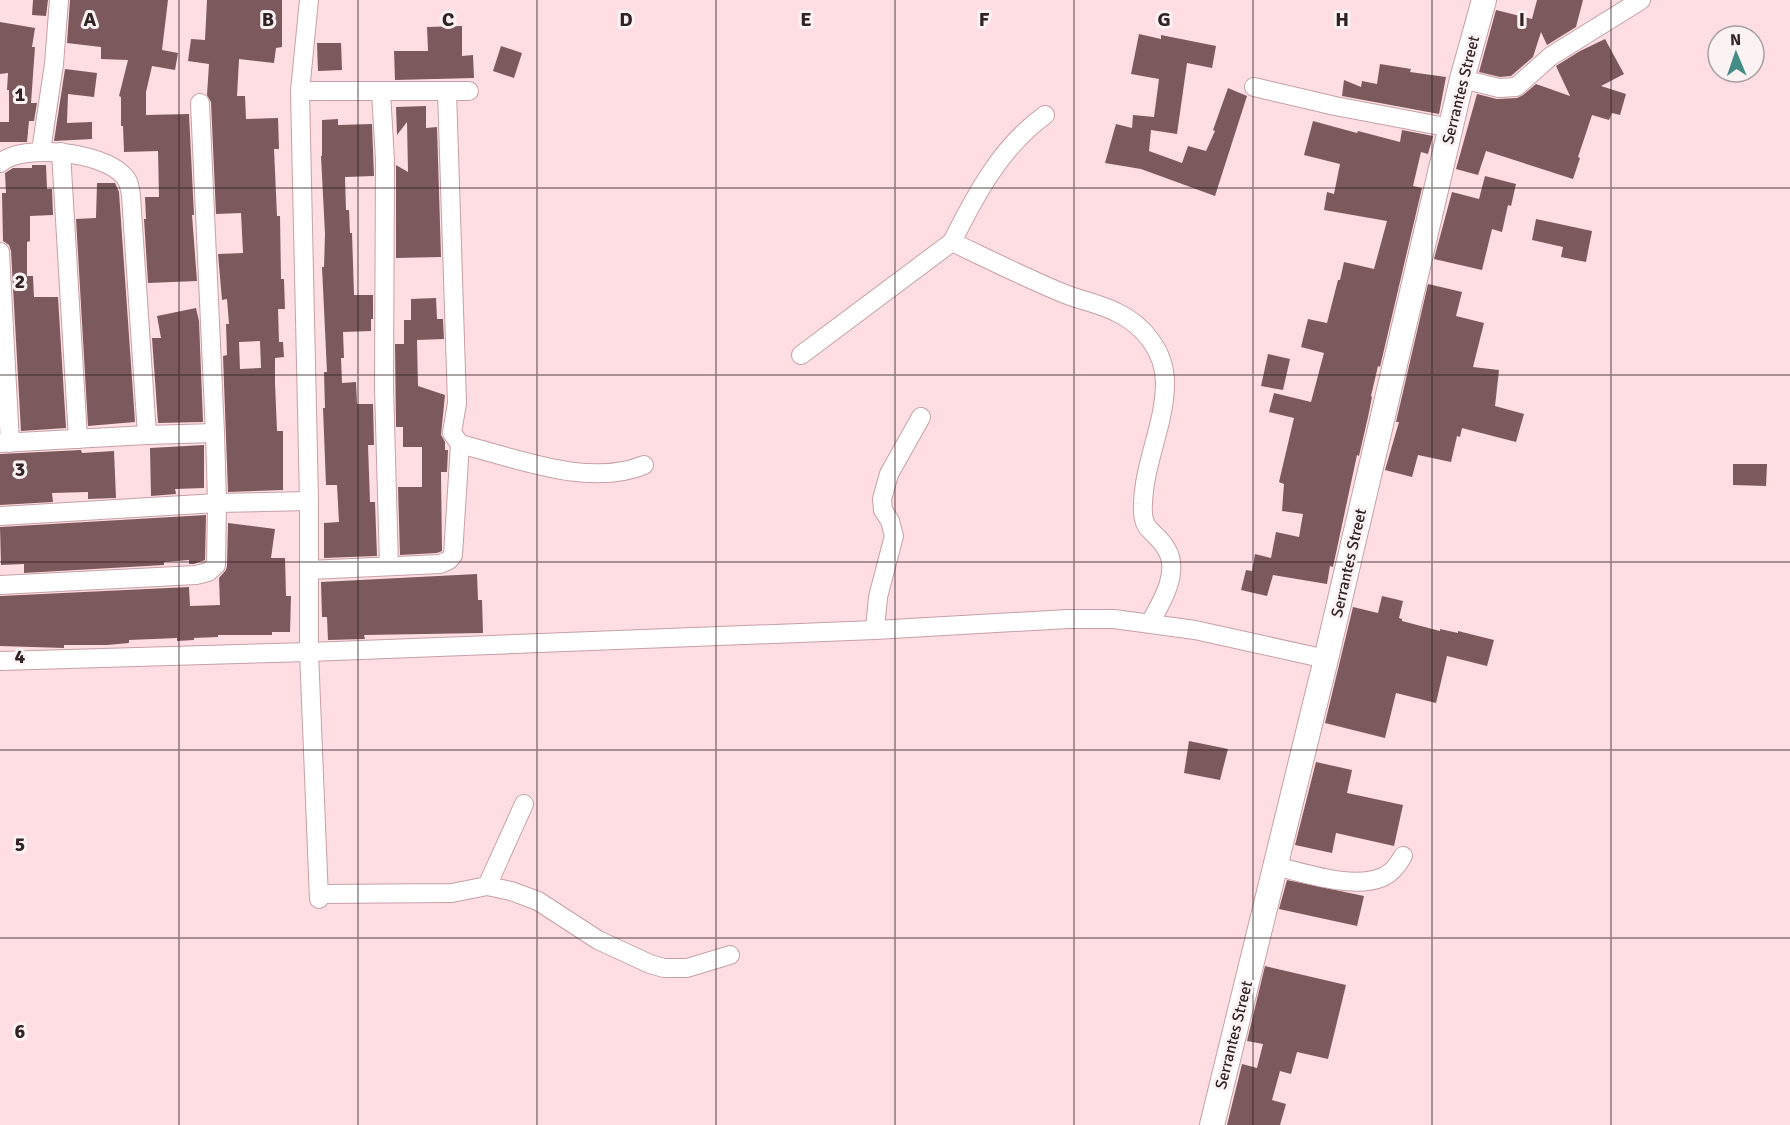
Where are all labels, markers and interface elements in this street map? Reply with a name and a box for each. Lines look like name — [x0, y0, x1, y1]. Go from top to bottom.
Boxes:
text: A — [84, 7, 97, 32]
text: B — [262, 7, 274, 32]
text: C — [442, 7, 454, 32]
text: D — [619, 7, 633, 32]
text: E — [800, 7, 812, 32]
text: F — [979, 7, 990, 32]
text: G — [1157, 7, 1171, 32]
text: H — [1335, 7, 1349, 32]
text: I — [1519, 7, 1525, 32]
north arrow — [1706, 24, 1766, 84]
text: N — [1730, 30, 1741, 50]
street label: Serrantes Street — [1438, 33, 1484, 146]
text: 1 — [15, 82, 26, 107]
text: 2 — [15, 269, 25, 294]
text: 3 — [15, 457, 25, 482]
street label: Serrantes Street — [1327, 506, 1371, 619]
text: 4 — [15, 644, 26, 669]
text: 5 — [15, 832, 25, 857]
street label: Serrantes Street — [1211, 978, 1257, 1091]
text: 6 — [15, 1019, 26, 1044]

